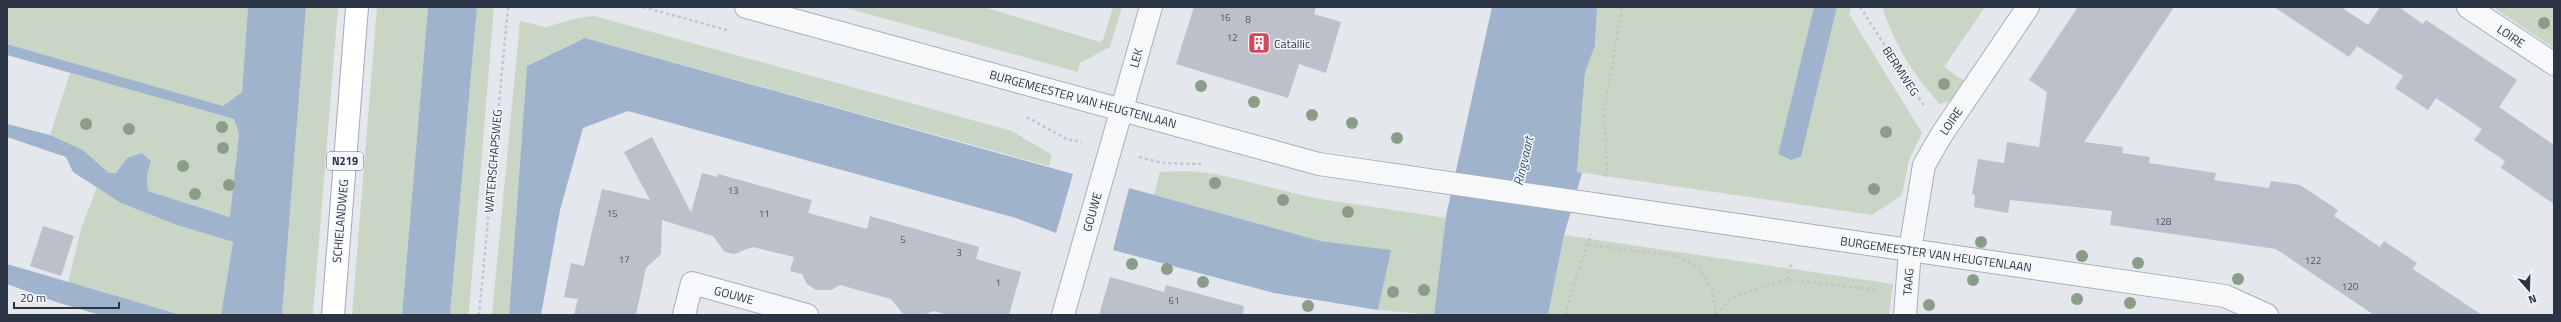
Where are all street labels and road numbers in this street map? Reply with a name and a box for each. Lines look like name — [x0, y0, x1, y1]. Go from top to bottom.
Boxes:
street label: LOIRE — [2493, 20, 2529, 53]
street label: BERMWEG — [1878, 42, 1924, 100]
street label: LEK — [1124, 46, 1148, 70]
street label: BURGEMEESTER VAN HEUGTENLAAN — [987, 65, 1179, 133]
street label: LOIRE — [1935, 103, 1968, 139]
street label: WATERSCHAPSWEG — [479, 108, 507, 214]
road number: N219 — [327, 152, 363, 170]
street label: SCHIELANDWEG — [327, 178, 353, 264]
street label: GOUWE — [1077, 190, 1107, 234]
street label: BURGEMEESTER VAN HEUGTENLAAN — [1839, 231, 2033, 277]
street label: TAAG — [1898, 268, 1918, 296]
street label: GOUWE — [712, 281, 756, 309]

